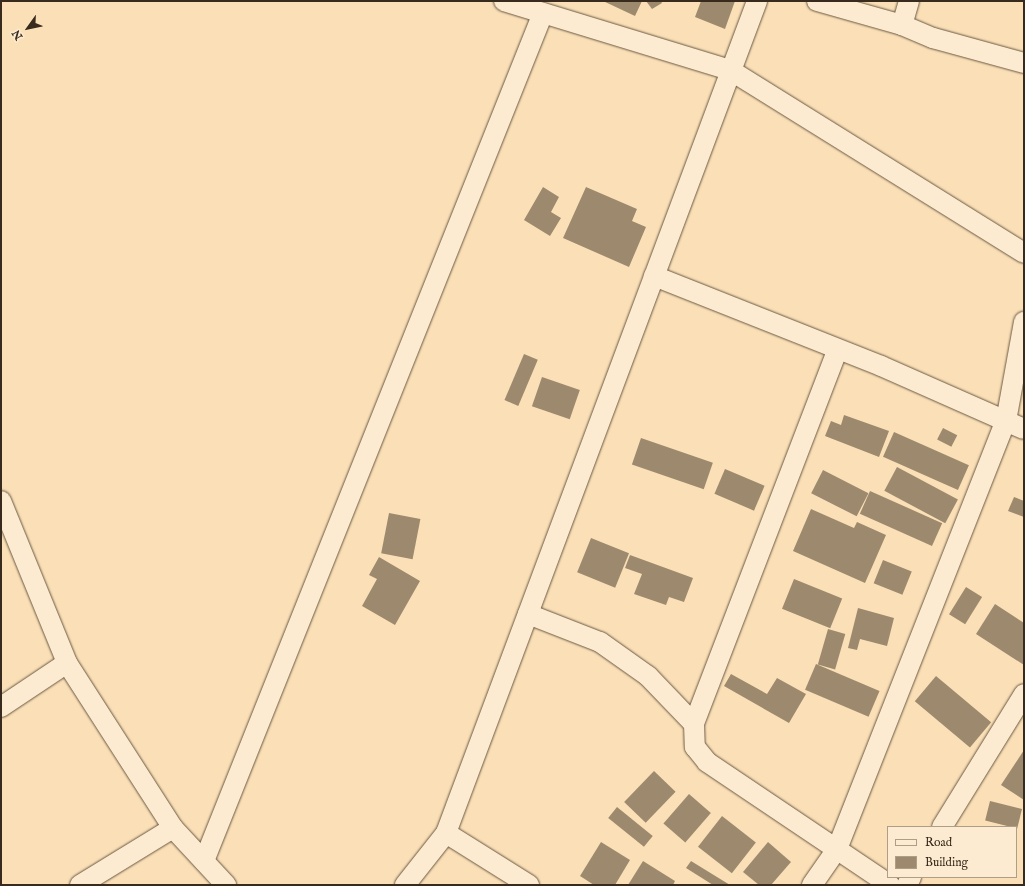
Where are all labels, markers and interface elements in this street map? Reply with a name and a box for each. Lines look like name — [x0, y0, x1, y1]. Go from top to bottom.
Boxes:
north arrow — [8, 8, 48, 48]
text: N — [9, 27, 26, 42]
legend — [887, 826, 1017, 878]
text: Road — [925, 835, 952, 850]
text: Building — [925, 855, 968, 870]

